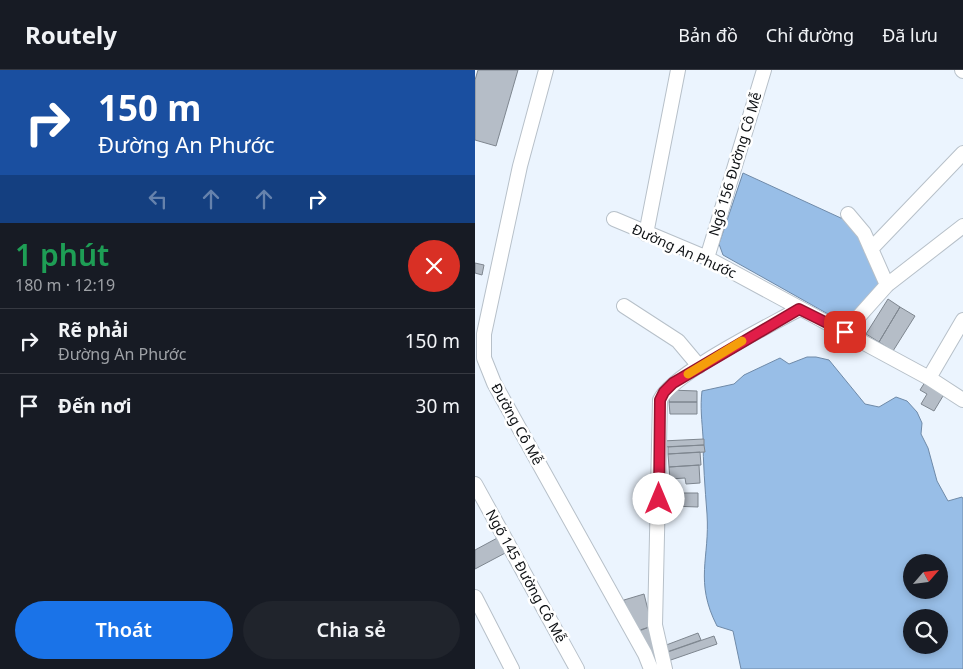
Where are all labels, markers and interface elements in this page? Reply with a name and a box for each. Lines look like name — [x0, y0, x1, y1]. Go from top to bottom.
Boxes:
text: Routely — [25, 18, 117, 51]
text: Bản đồ — [678, 23, 738, 47]
text: Chỉ đường — [766, 23, 854, 47]
text: Đã lưu — [882, 23, 938, 47]
text: 150 m — [98, 84, 201, 131]
street label: Ngõ 156 Đường Cô Mễ — [704, 89, 766, 238]
icon: right — [15, 90, 80, 155]
text: Đường An Phước — [98, 129, 275, 159]
icon: left — [144, 185, 172, 213]
icon: ahead — [197, 185, 225, 213]
icon: ahead — [250, 185, 278, 213]
icon: right — [303, 185, 331, 213]
street label: Đường An Phước — [629, 219, 740, 282]
text: 1 phút — [15, 234, 109, 275]
button: close — [408, 240, 460, 292]
text: 180 m · 12:19 — [15, 274, 115, 296]
pin — [824, 311, 866, 353]
text: Rẽ phải — [58, 317, 128, 343]
icon: arrive — [831, 318, 859, 346]
icon: right — [15, 327, 43, 355]
text: 150 m — [405, 328, 460, 354]
text: Đường An Phước — [58, 343, 186, 365]
street label: Đường Cô Mễ — [487, 379, 548, 468]
icon: arrive — [15, 392, 43, 420]
text: Đến nơi — [58, 393, 132, 419]
text: 30 m — [416, 393, 460, 419]
position arrow — [632, 472, 684, 524]
street label: Ngõ 145 Đường Cô Mễ — [482, 506, 571, 646]
north arrow — [903, 554, 947, 599]
map controls — [903, 554, 948, 654]
button: Thoát — [15, 601, 233, 659]
button: Chia sẻ — [243, 601, 460, 659]
button: search — [903, 609, 948, 654]

